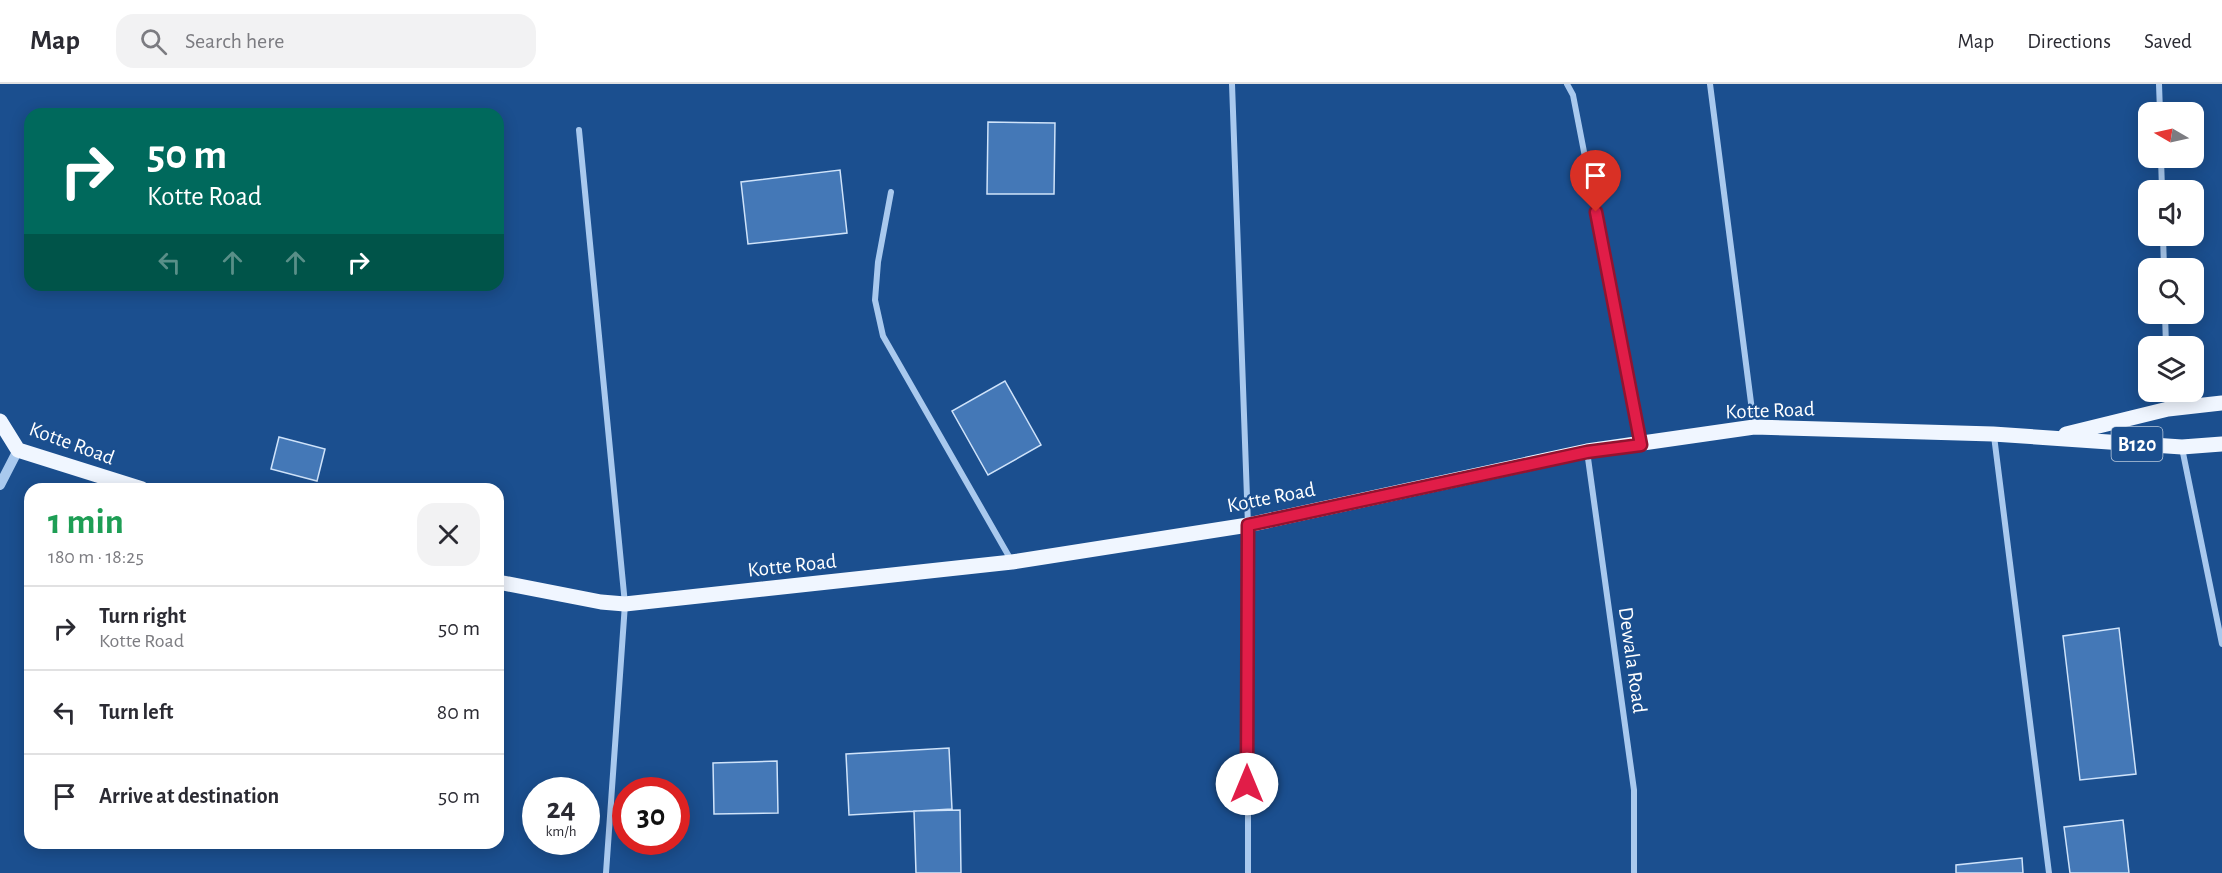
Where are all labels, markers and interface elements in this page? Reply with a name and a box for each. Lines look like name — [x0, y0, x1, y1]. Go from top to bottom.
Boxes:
search box — [116, 14, 536, 68]
icon: search — [137, 25, 170, 58]
text: Map — [30, 27, 80, 55]
text: Search here — [185, 30, 284, 52]
text: Map — [1958, 31, 1994, 52]
text: Directions — [2027, 31, 2111, 52]
text: Saved — [2144, 31, 2192, 52]
north arrow — [2138, 102, 2204, 168]
map controls — [2138, 102, 2204, 402]
icon: right — [48, 132, 126, 210]
text: 50 m — [147, 134, 227, 176]
pin — [1570, 150, 1621, 212]
icon: arrive — [1579, 159, 1612, 192]
button: sound — [2138, 180, 2204, 246]
text: Kotte Road — [147, 183, 262, 210]
icon: left — [153, 246, 186, 279]
icon: ahead — [216, 246, 249, 279]
icon: ahead — [279, 246, 312, 279]
icon: right — [342, 246, 375, 279]
button: search — [2138, 258, 2204, 324]
button: layers — [2138, 336, 2204, 402]
street label: Kotte Road — [1725, 398, 1815, 423]
street label: Kotte Road — [26, 418, 118, 469]
road number: B120 — [2112, 427, 2162, 461]
street label: Kotte Road — [1225, 479, 1317, 516]
button: close — [417, 503, 480, 566]
text: 1 min — [48, 504, 124, 540]
text: 180 m · 18:25 — [48, 547, 144, 567]
street label: Kotte Road — [747, 550, 838, 581]
text: Turn right — [99, 605, 186, 627]
street label: Dewala Road — [1615, 606, 1650, 715]
icon: right — [48, 612, 81, 645]
text: 50 m — [438, 617, 480, 639]
text: Kotte Road — [99, 631, 184, 651]
icon: left — [48, 696, 81, 729]
text: Turn left — [99, 701, 173, 723]
text: 80 m — [437, 701, 480, 723]
position arrow — [1215, 752, 1279, 816]
speed limit sign: 30 — [612, 777, 690, 855]
icon: arrive — [48, 780, 81, 813]
text: Arrive at destination — [99, 785, 279, 807]
text: 50 m — [438, 785, 480, 807]
text: 24 — [546, 794, 576, 824]
text: km/h — [546, 824, 576, 839]

